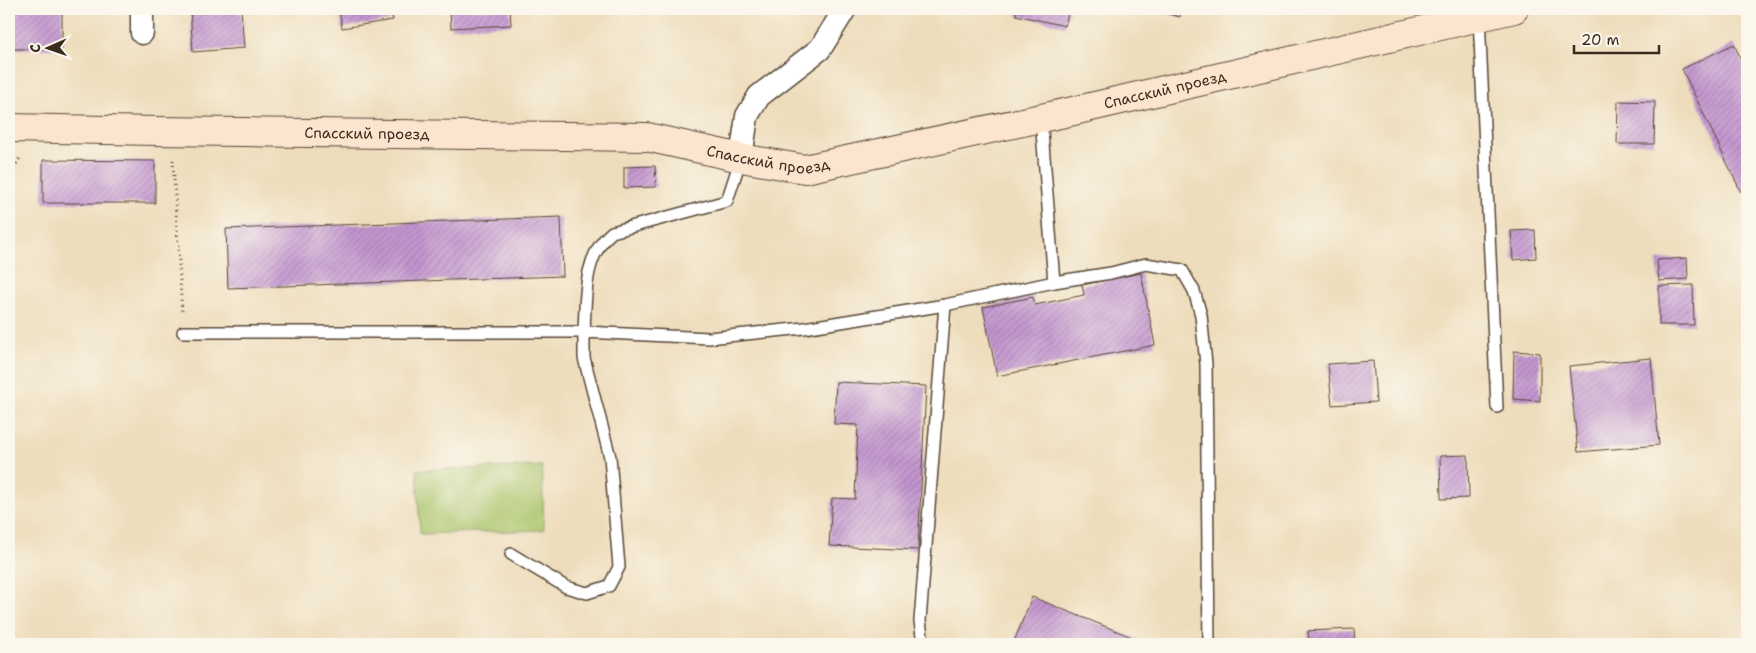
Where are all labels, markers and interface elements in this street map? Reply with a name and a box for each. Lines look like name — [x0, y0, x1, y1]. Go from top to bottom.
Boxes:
north arrow — [22, 22, 72, 72]
scale bar — [1574, 22, 1658, 54]
text: 20 m — [1581, 30, 1620, 50]
text: С — [26, 44, 44, 53]
street label: Спасский проезд — [1102, 66, 1229, 114]
street label: Спасский проезд — [304, 123, 430, 144]
street label: Спасский проезд — [705, 141, 832, 179]

